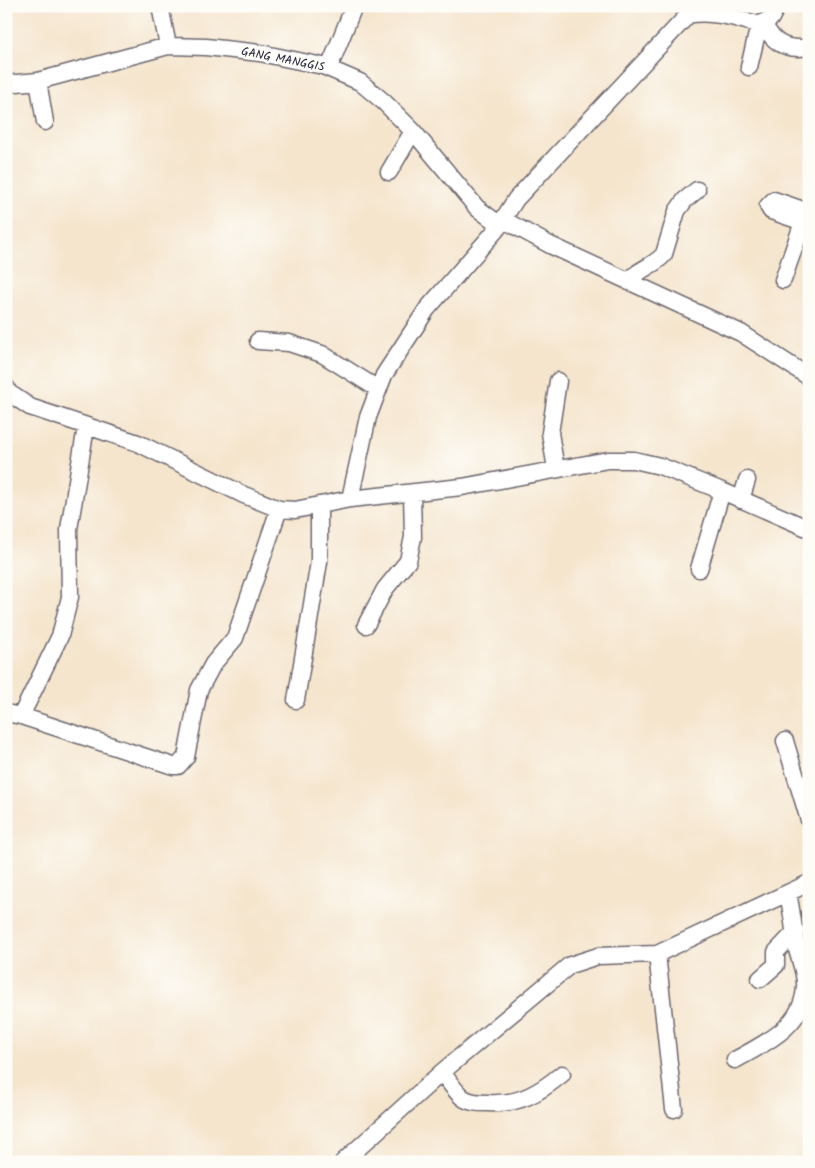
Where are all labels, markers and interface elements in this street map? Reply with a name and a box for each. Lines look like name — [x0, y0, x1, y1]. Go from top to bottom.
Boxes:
street label: GANG MANGGIS — [240, 42, 327, 77]

